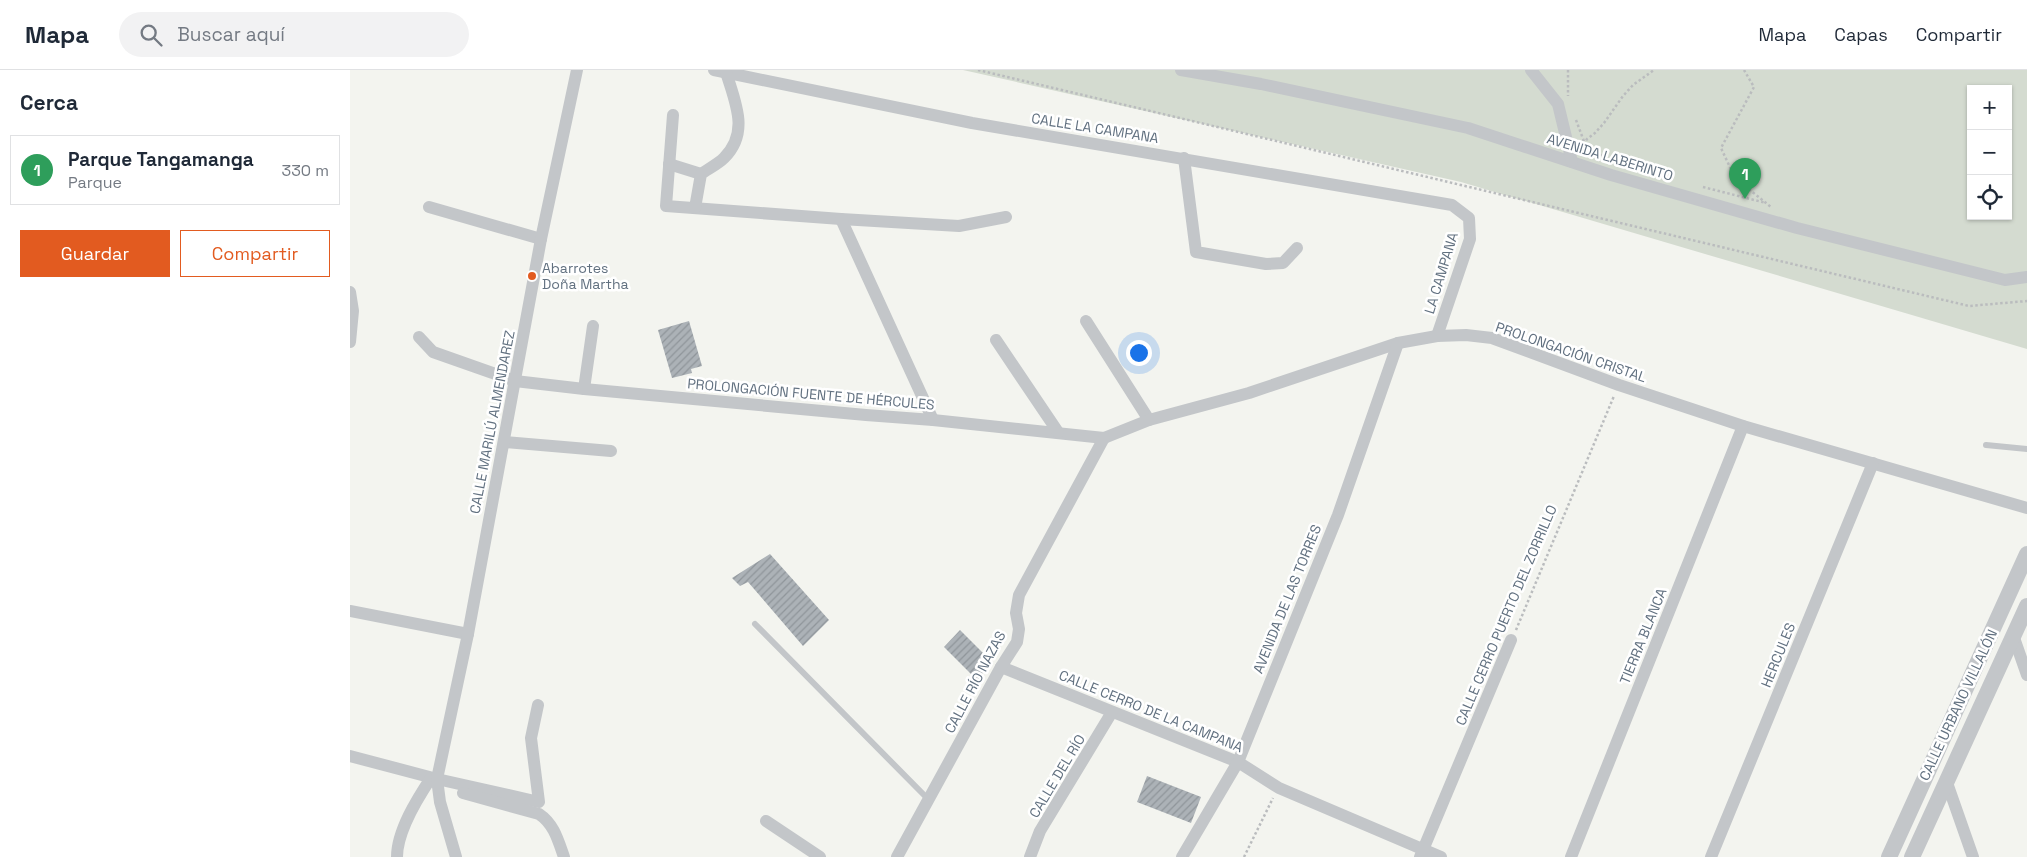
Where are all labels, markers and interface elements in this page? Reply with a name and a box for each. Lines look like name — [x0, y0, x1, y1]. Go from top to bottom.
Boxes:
search box — [119, 12, 469, 57]
text: Mapa — [25, 19, 89, 50]
icon: search — [137, 21, 165, 49]
text: Buscar aquí — [177, 22, 285, 47]
text: Mapa — [1758, 23, 1806, 46]
text: Capas — [1834, 23, 1888, 46]
text: Compartir — [1916, 23, 2002, 46]
map controls — [1967, 85, 2012, 220]
button: + — [1967, 85, 2012, 130]
text: Cerca — [20, 89, 78, 116]
street label: CALLE LA CAMPANA — [1030, 109, 1160, 147]
street label: AVENIDA LABERINTO — [1545, 129, 1675, 185]
button: − — [1967, 130, 2012, 175]
text: Parque Tangamanga — [68, 147, 254, 172]
pin: 1 — [1729, 158, 1761, 199]
text: 1 — [33, 160, 41, 181]
text: 330 m — [282, 160, 329, 181]
text: Parque — [68, 172, 122, 193]
button: locate — [1967, 175, 2012, 220]
button: Guardar — [20, 230, 170, 277]
button: Compartir — [180, 230, 330, 277]
street label: LA CAMPANA — [1420, 230, 1462, 316]
place label: Abarrotes Doña Martha — [542, 259, 629, 293]
marker: Abarrotes Doña Martha — [526, 270, 538, 282]
street label: PROLONGACIÓN CRISTAL — [1493, 318, 1649, 386]
street label: CALLE MARILÚ ALMENDAREZ — [465, 329, 519, 515]
your location — [1126, 340, 1152, 366]
street label: PROLONGACIÓN FUENTE DE HÉRCULES — [687, 374, 935, 414]
street label: CALLE CERRO PUERTO DEL ZORRILLO — [1451, 502, 1561, 728]
street label: AVENIDA DE LAS TORRES — [1249, 522, 1325, 676]
street label: TIERRA BLANCA — [1616, 585, 1671, 687]
street label: HERCULES — [1757, 620, 1799, 690]
street label: CALLE URBANO VILLALÓN — [1915, 626, 2001, 784]
street label: CALLE RÍO NAZAS — [940, 628, 1010, 736]
street label: CALLE CERRO DE LA CAMPANA — [1056, 666, 1246, 756]
street label: CALLE DEL RÍO — [1025, 731, 1089, 821]

